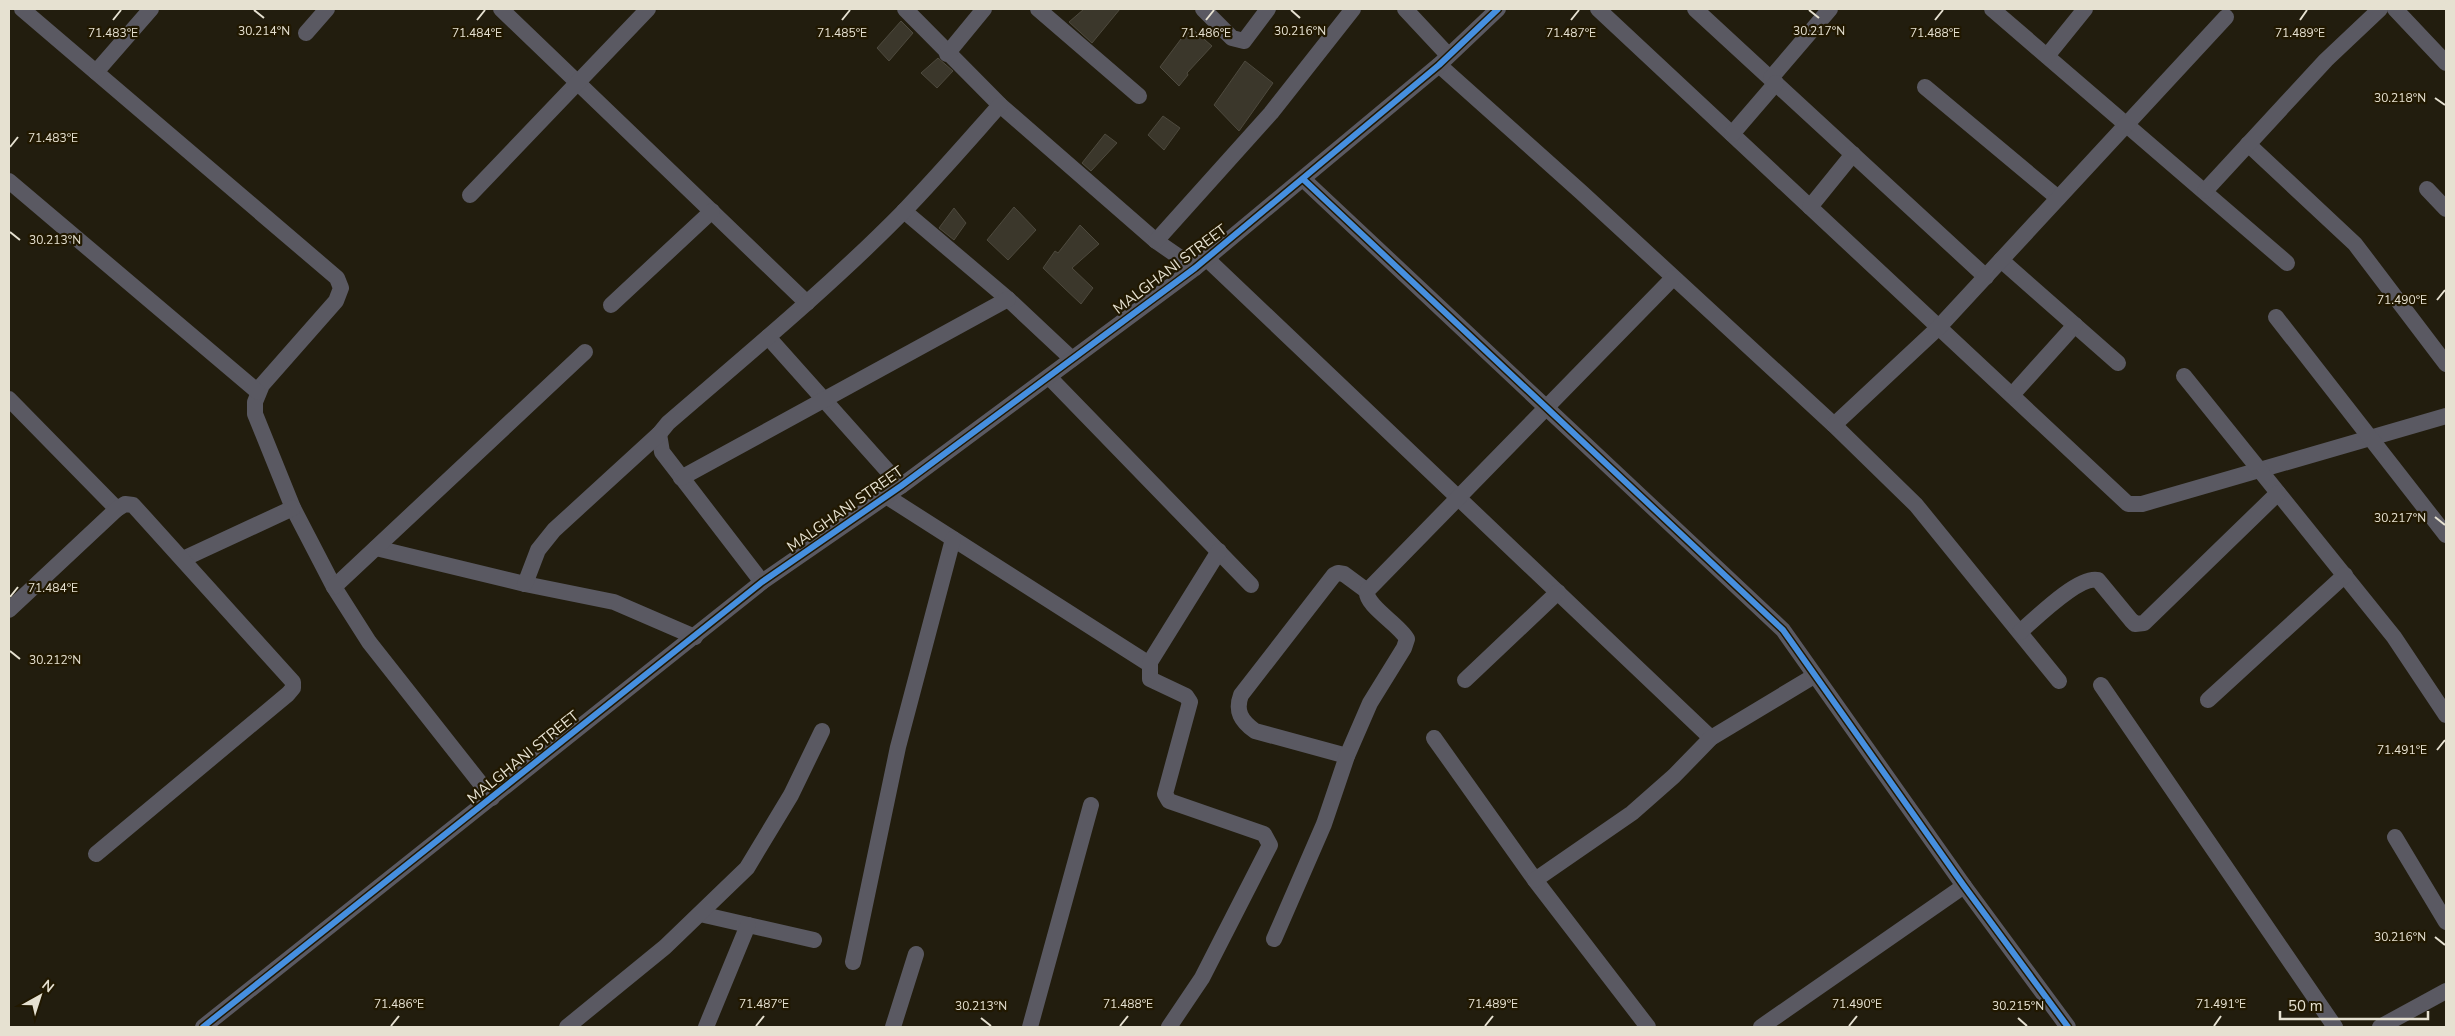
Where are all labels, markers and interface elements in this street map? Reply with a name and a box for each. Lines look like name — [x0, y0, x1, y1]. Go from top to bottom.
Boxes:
text: 30.214°N — [238, 23, 290, 39]
text: 30.216°N — [1274, 23, 1326, 39]
text: 30.217°N — [1793, 23, 1845, 39]
text: 71.483°E — [88, 25, 138, 41]
text: 71.484°E — [452, 25, 502, 41]
text: 71.485°E — [817, 25, 867, 41]
text: 71.486°E — [1181, 25, 1231, 41]
text: 71.487°E — [1546, 25, 1596, 41]
text: 71.488°E — [1910, 25, 1960, 41]
text: 71.489°E — [2275, 25, 2325, 41]
text: 30.218°N — [2374, 90, 2426, 106]
text: 71.483°E — [28, 130, 78, 146]
street label: MALGHANI STREET — [1109, 220, 1231, 318]
text: 30.213°N — [29, 232, 81, 248]
text: 71.490°E — [2377, 292, 2427, 308]
street label: MALGHANI STREET — [783, 461, 907, 557]
text: 30.217°N — [2374, 510, 2426, 526]
text: 71.484°E — [28, 580, 78, 596]
text: 30.212°N — [29, 652, 81, 668]
street label: MALGHANI STREET — [463, 706, 583, 808]
text: 71.491°E — [2377, 742, 2427, 758]
text: 30.216°N — [2374, 929, 2426, 945]
north arrow — [15, 971, 65, 1021]
text: N — [38, 976, 58, 997]
scale bar — [2280, 988, 2428, 1020]
text: 71.486°E — [374, 996, 424, 1012]
text: 71.487°E — [739, 996, 789, 1012]
text: 71.488°E — [1103, 996, 1153, 1012]
text: 71.489°E — [1468, 996, 1518, 1012]
text: 71.490°E — [1832, 996, 1882, 1012]
text: 71.491°E — [2196, 996, 2246, 1012]
text: 50 m — [2288, 996, 2323, 1016]
text: 30.213°N — [955, 998, 1007, 1014]
text: 30.215°N — [1992, 998, 2044, 1014]

